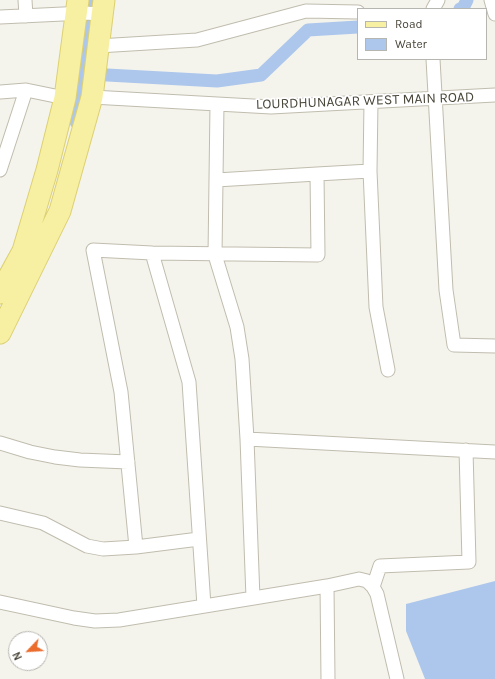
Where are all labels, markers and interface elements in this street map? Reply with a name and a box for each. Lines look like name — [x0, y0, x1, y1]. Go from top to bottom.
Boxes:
legend — [357, 8, 487, 60]
text: Road — [395, 17, 423, 31]
text: Water — [395, 37, 427, 51]
street label: LOURDHUNAGAR WEST MAIN ROAD — [256, 89, 474, 113]
north arrow — [8, 631, 48, 671]
text: N — [10, 650, 25, 662]

